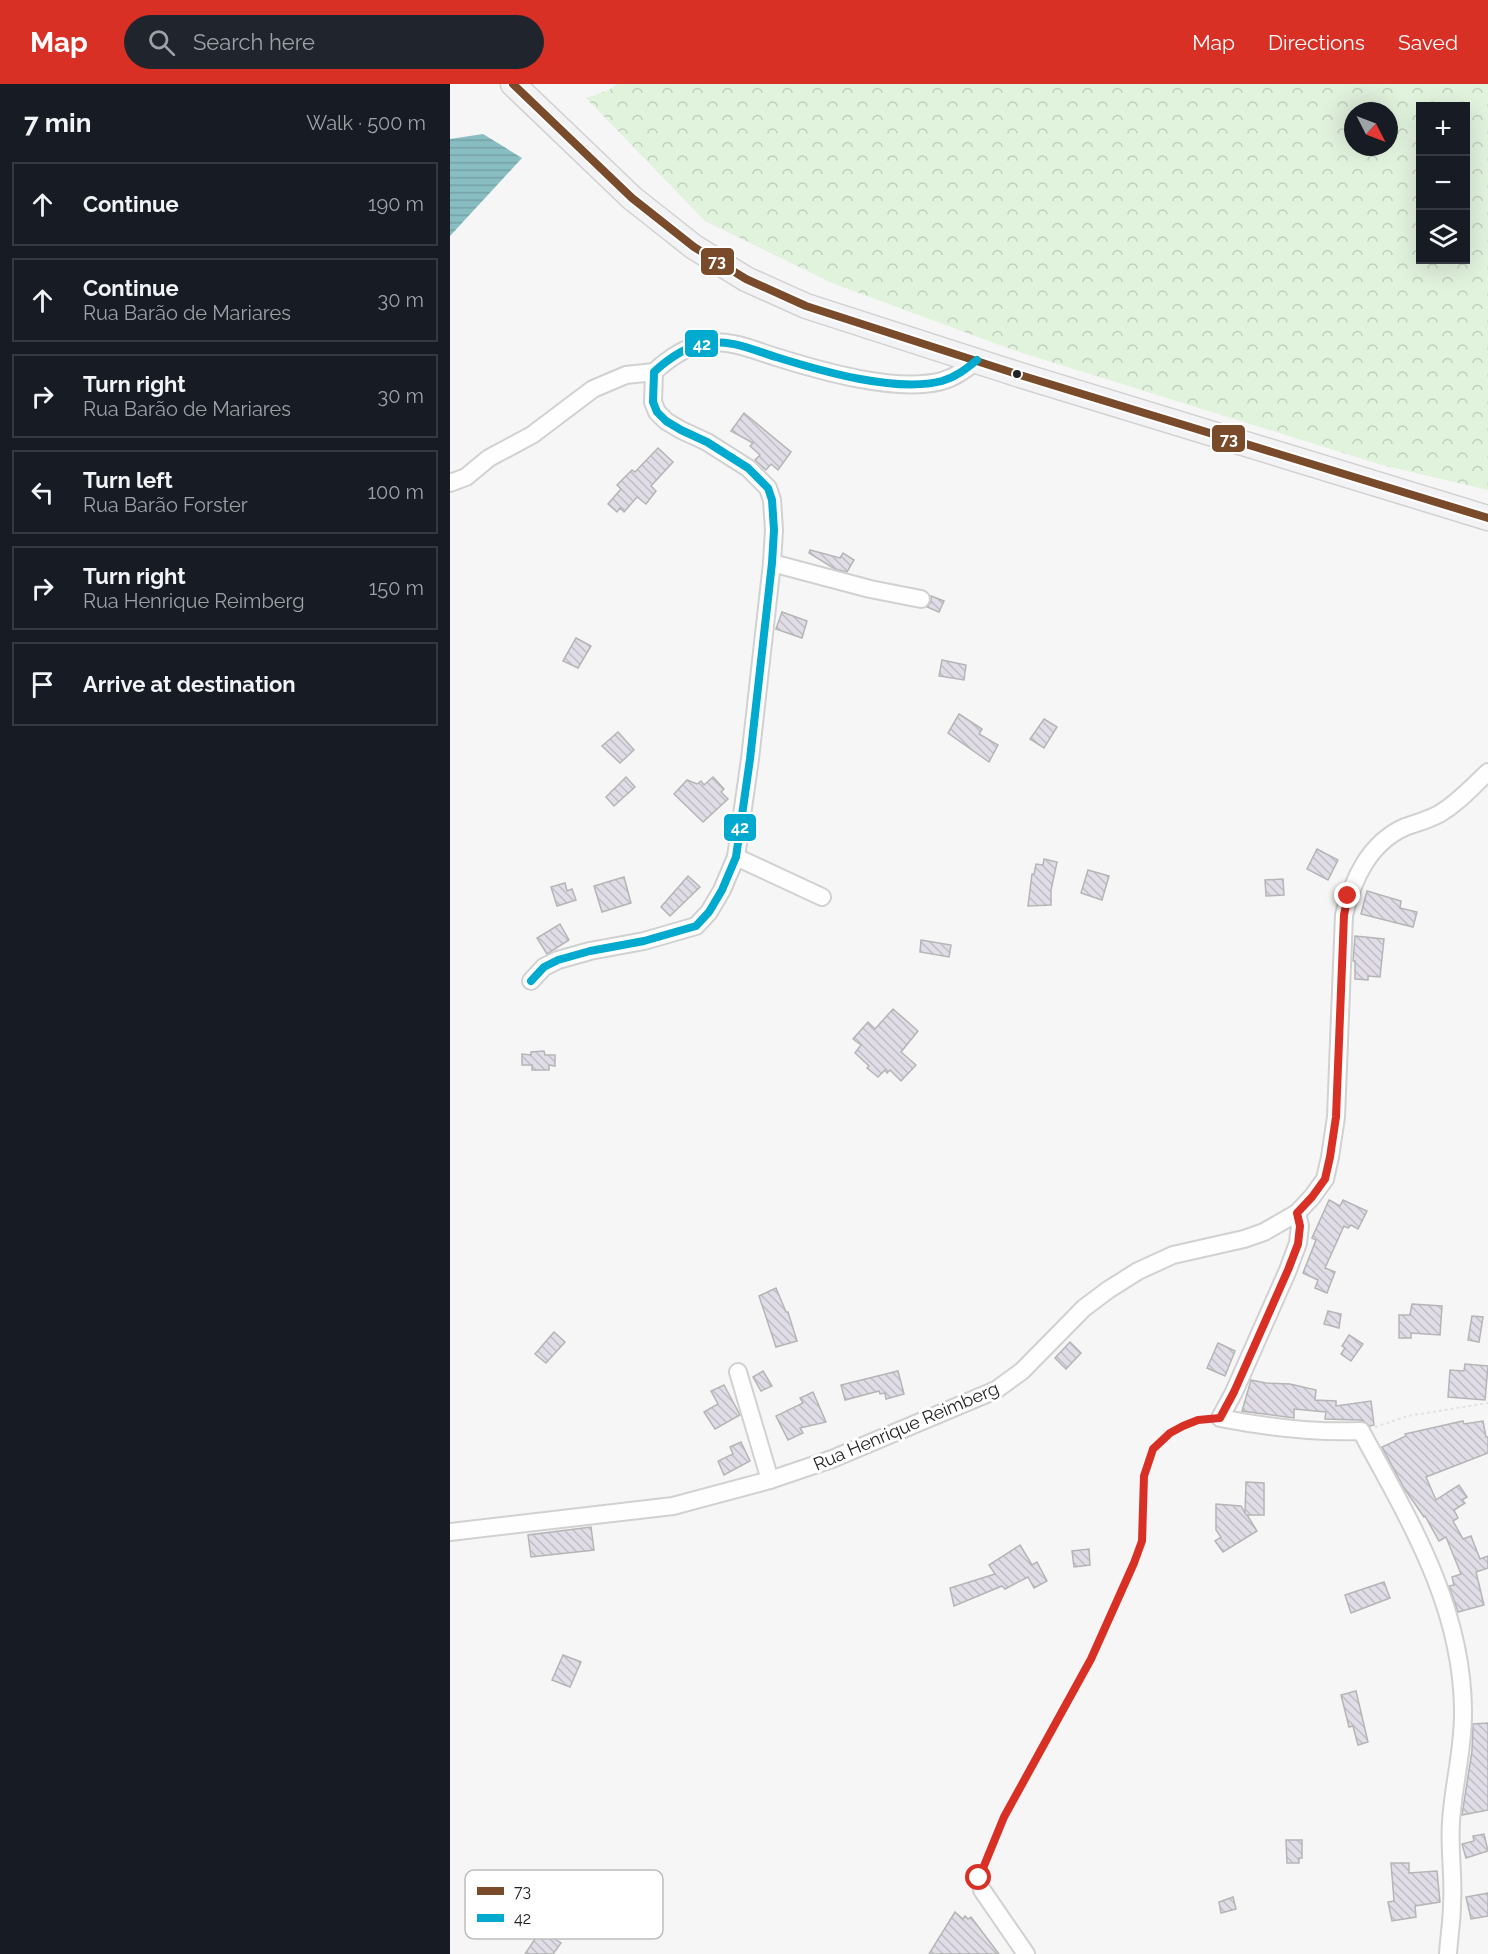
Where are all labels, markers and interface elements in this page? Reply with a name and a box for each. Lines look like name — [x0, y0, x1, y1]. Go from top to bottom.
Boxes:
search box — [124, 15, 544, 69]
text: Map — [30, 26, 88, 59]
icon: search — [145, 26, 178, 59]
text: Search here — [193, 29, 315, 55]
text: Map — [1192, 30, 1235, 55]
text: Directions — [1268, 30, 1365, 55]
text: Saved — [1398, 30, 1458, 55]
north arrow — [1344, 102, 1398, 156]
map controls — [1416, 102, 1470, 264]
button: + — [1416, 102, 1470, 156]
text: 7 min — [24, 108, 91, 138]
text: Walk · 500 m — [306, 111, 426, 135]
button: − — [1416, 156, 1470, 210]
icon: ahead — [26, 188, 59, 221]
text: Continue — [83, 191, 179, 217]
text: 190 m — [368, 192, 424, 216]
button: layers — [1416, 210, 1470, 264]
line badge: 73 — [700, 247, 735, 276]
text: 73 — [708, 252, 726, 271]
text: Continue — [83, 275, 179, 301]
icon: ahead — [26, 284, 59, 317]
text: 30 m — [378, 288, 424, 312]
text: Rua Barão de Mariares — [83, 301, 291, 325]
line badge: 42 — [684, 329, 719, 358]
text: 42 — [693, 335, 711, 354]
unlabelled marker — [1011, 368, 1023, 380]
text: Turn right — [83, 371, 186, 397]
icon: right — [26, 380, 59, 413]
text: 30 m — [378, 384, 424, 408]
text: Rua Barão de Mariares — [83, 397, 291, 421]
line badge: 73 — [1211, 424, 1246, 453]
text: 73 — [1220, 430, 1238, 449]
text: Turn left — [83, 467, 173, 493]
icon: left — [26, 476, 59, 509]
text: 100 m — [367, 480, 424, 504]
text: Rua Barão Forster — [83, 493, 248, 517]
text: Turn right — [83, 563, 186, 589]
icon: right — [26, 572, 59, 605]
text: 150 m — [369, 576, 424, 600]
text: Rua Henrique Reimberg — [83, 589, 305, 613]
icon: arrive — [26, 668, 59, 701]
text: Arrive at destination — [83, 671, 296, 697]
line badge: 42 — [723, 813, 757, 842]
text: 42 — [731, 818, 749, 837]
route end — [1334, 882, 1360, 908]
street label: Rua Henrique Reimberg — [810, 1377, 1002, 1475]
route start — [965, 1864, 991, 1890]
legend — [465, 1870, 663, 1939]
text: 73 — [514, 1882, 531, 1901]
text: 42 — [514, 1909, 531, 1928]

